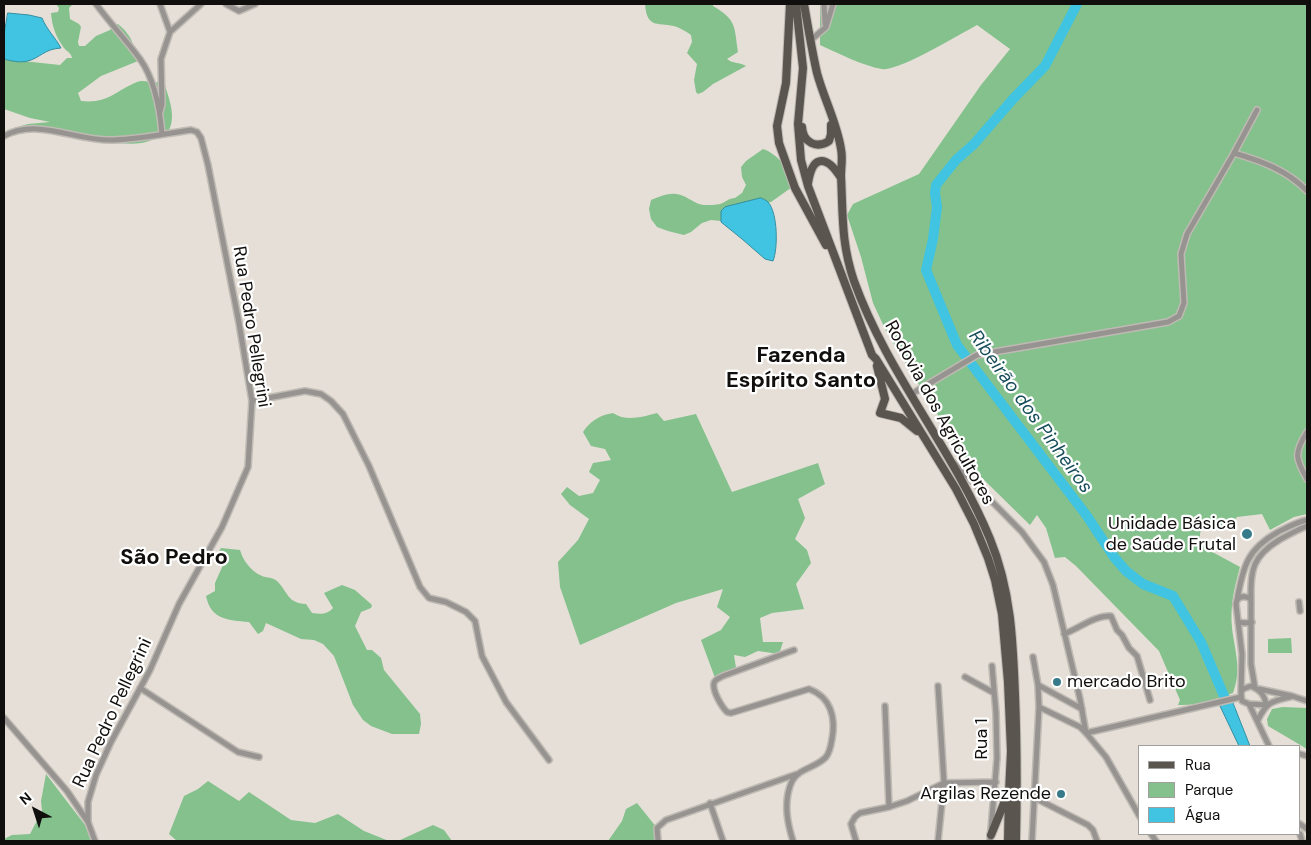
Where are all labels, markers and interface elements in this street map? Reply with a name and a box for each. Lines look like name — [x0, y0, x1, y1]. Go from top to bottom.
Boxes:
street label: Rua Pedro Pellegrini — [228, 245, 274, 409]
street label: Rodovia dos Agricultores — [879, 317, 999, 509]
water label: Ribeirão dos Pinheiros — [963, 326, 1097, 498]
district label: Fazenda Espírito Santo — [726, 343, 876, 394]
place label: Unidade Básica de Saúde Frutal — [1105, 513, 1236, 556]
marker: Unidade Básica de Saúde Frutal — [1240, 527, 1254, 541]
district label: São Pedro — [120, 545, 228, 571]
street label: Rua Pedro Pellegrini — [69, 635, 157, 791]
place label: mercado Brito — [1067, 671, 1186, 693]
marker: mercado Brito — [1051, 676, 1063, 688]
street label: Rua 1 — [971, 718, 993, 760]
legend — [1138, 745, 1301, 835]
text: Rua — [1185, 755, 1211, 775]
text: Parque — [1185, 780, 1233, 800]
place label: Argilas Rezende — [920, 783, 1051, 805]
north arrow — [10, 785, 60, 835]
text: N — [16, 788, 35, 809]
marker: Argilas Rezende — [1055, 788, 1067, 800]
text: Água — [1185, 805, 1220, 825]

